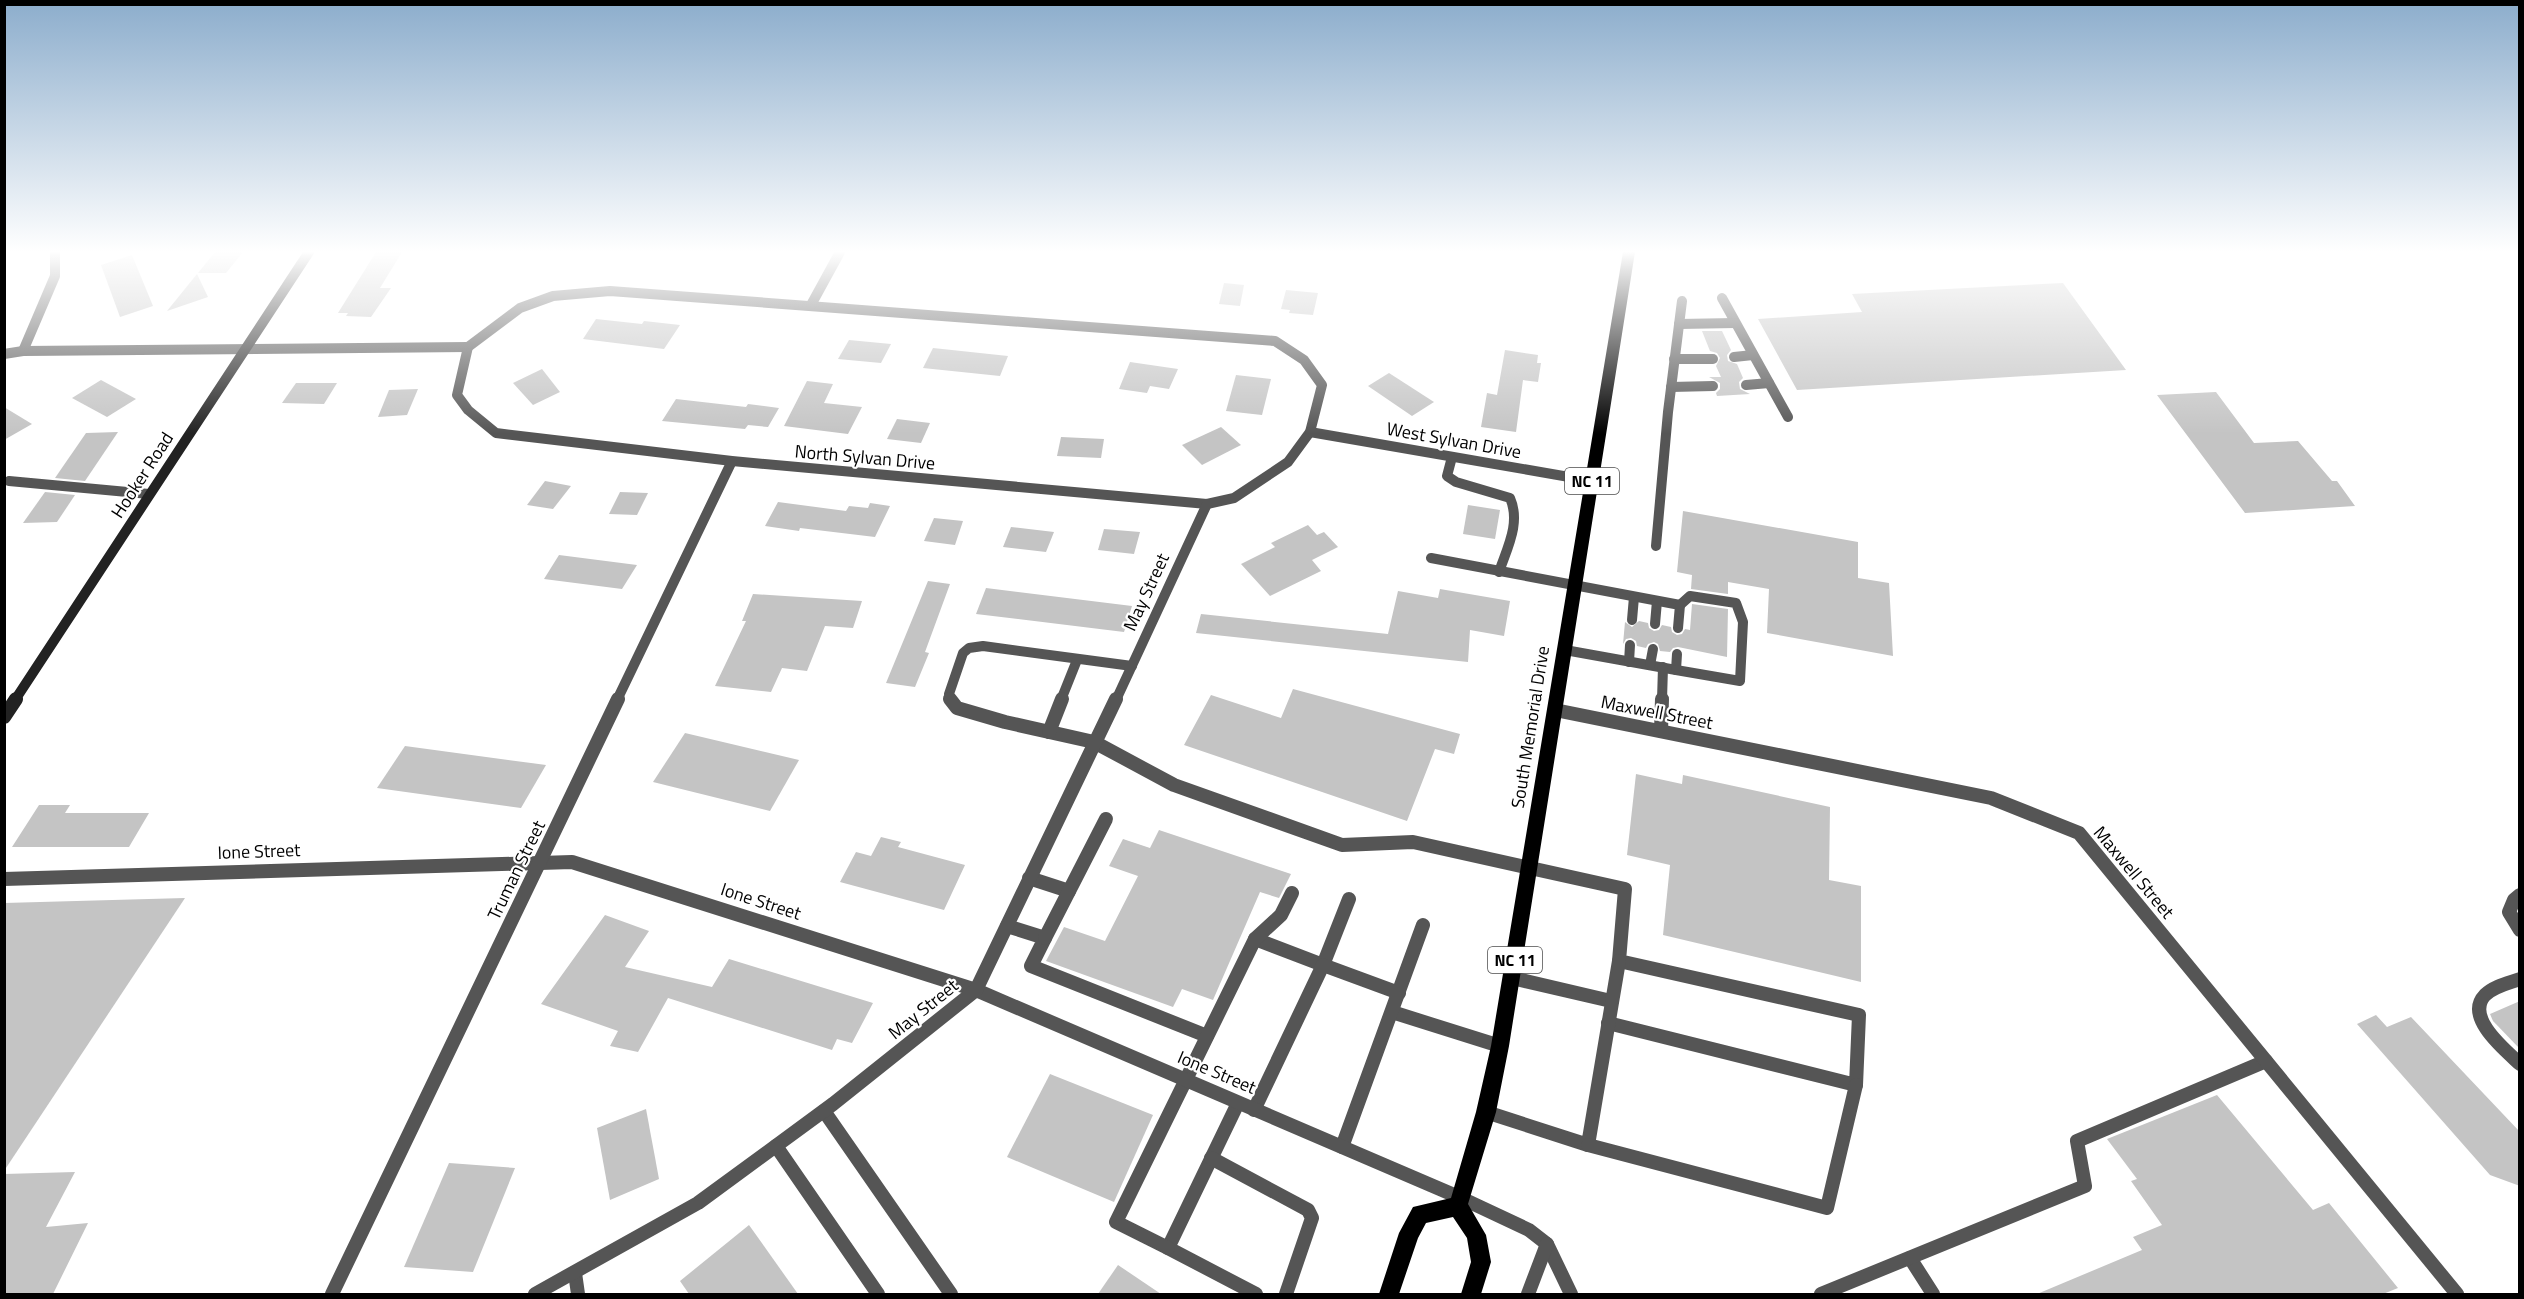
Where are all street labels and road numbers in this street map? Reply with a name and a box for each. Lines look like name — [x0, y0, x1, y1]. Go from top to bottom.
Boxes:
street label: West Sylvan Drive — [1385, 415, 1523, 465]
street label: Hooker Road — [104, 427, 180, 523]
street label: North Sylvan Drive — [794, 437, 936, 477]
road number: NC 11 — [1565, 468, 1619, 494]
street label: May Street — [1116, 548, 1176, 635]
street label: South Memorial Drive — [1504, 644, 1556, 810]
street label: Maxwell Street — [1599, 688, 1716, 736]
street label: Truman Street — [480, 815, 552, 924]
street label: Maxwell Street — [2087, 820, 2181, 925]
street label: Ione Street — [217, 836, 302, 866]
street label: Ione Street — [717, 875, 805, 927]
road number: NC 11 — [1488, 947, 1542, 973]
street label: May Street — [882, 972, 964, 1046]
street label: Ione Street — [1174, 1043, 1261, 1101]

